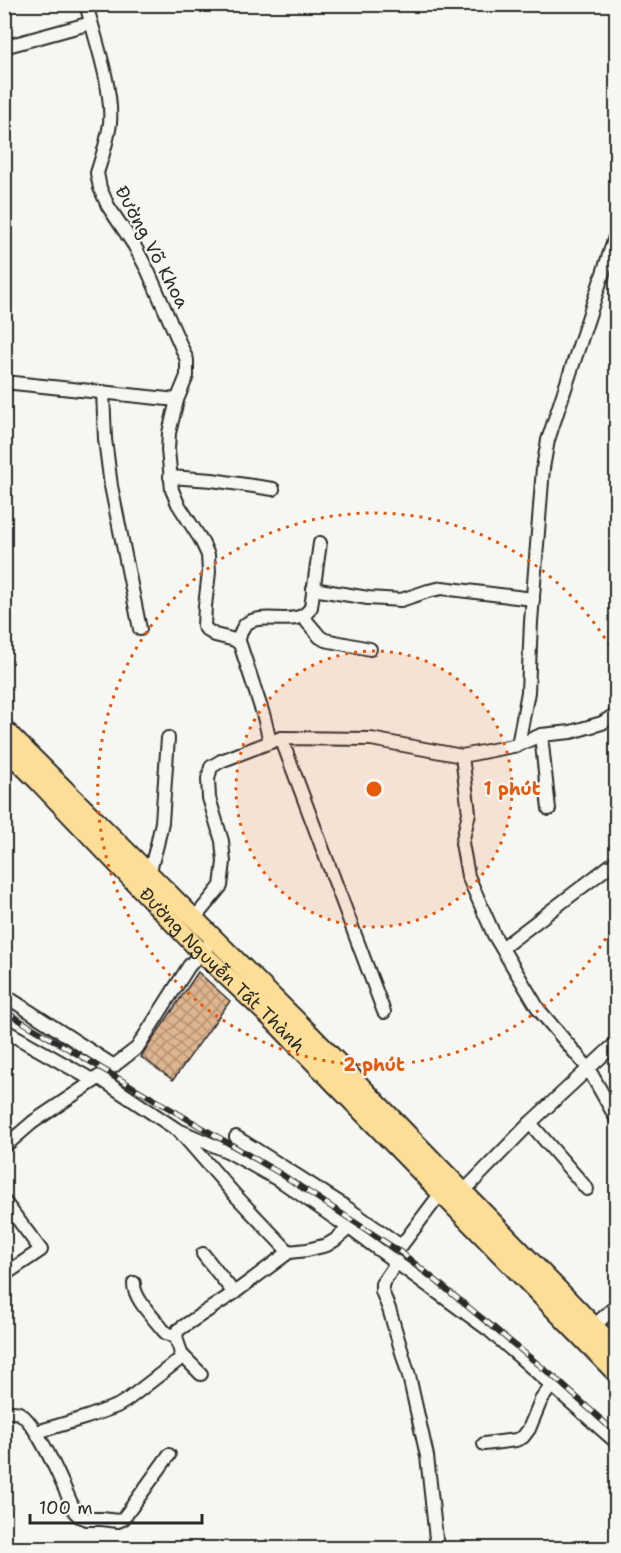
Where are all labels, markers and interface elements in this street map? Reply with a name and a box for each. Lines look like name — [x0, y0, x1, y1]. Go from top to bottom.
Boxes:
street label: Đường Võ Khoa — [110, 181, 194, 313]
text: 1 phút — [484, 777, 541, 801]
centre of rings — [364, 779, 384, 799]
street label: Đường Nguyễn Tất Thành — [134, 882, 310, 1058]
text: 2 phút — [343, 1053, 405, 1077]
scale bar — [30, 1487, 202, 1525]
text: 100 m — [39, 1496, 93, 1520]

